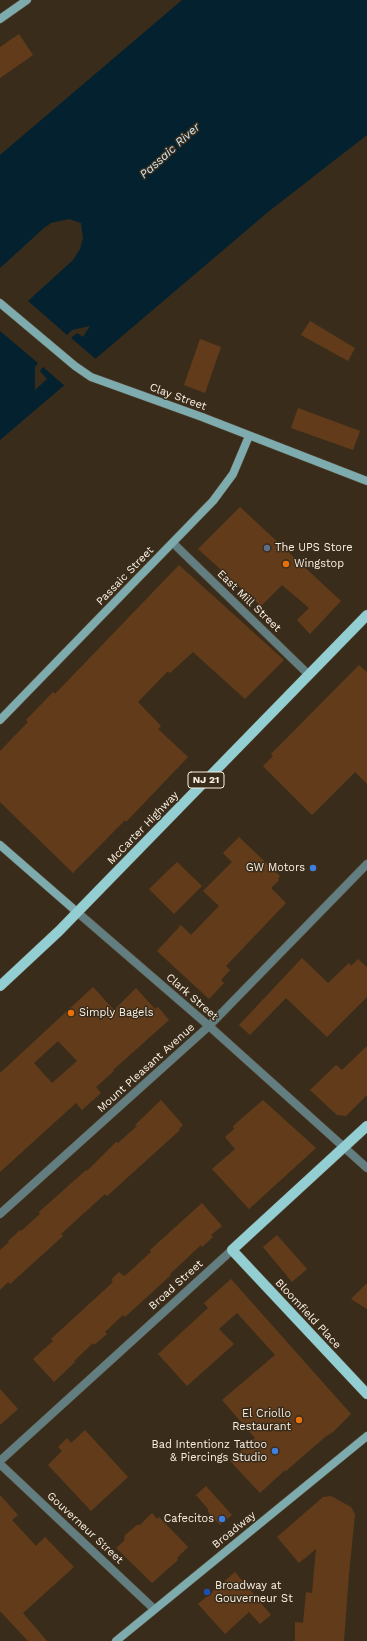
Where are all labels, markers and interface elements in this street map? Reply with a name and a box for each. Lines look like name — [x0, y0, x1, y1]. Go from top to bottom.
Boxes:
water label: Passaic River — [137, 120, 203, 182]
street label: Clay Street — [148, 381, 208, 413]
place label: The UPS Store — [275, 541, 353, 555]
marker: The UPS Store — [262, 543, 272, 553]
street label: Passaic Street — [94, 544, 156, 608]
place label: Wingstop — [294, 557, 344, 571]
marker: Wingstop — [281, 559, 291, 569]
street label: East Mill Street — [214, 567, 284, 635]
road number: NJ 21 — [188, 772, 224, 788]
street label: McCarter Highway — [105, 789, 181, 867]
place label: GW Motors — [246, 861, 305, 875]
marker: GW Motors — [308, 863, 318, 873]
street label: Clark Street — [163, 971, 221, 1023]
place label: Simply Bagels — [79, 1006, 154, 1020]
marker: Simply Bagels — [66, 1008, 76, 1018]
street label: Mount Pleasant Avenue — [95, 1021, 197, 1115]
street label: Broad Street — [146, 1257, 206, 1313]
street label: Bloomfield Place — [272, 1276, 344, 1352]
place label: El Criollo Restaurant — [232, 1407, 291, 1433]
marker: El Criollo Restaurant — [294, 1415, 304, 1425]
place label: Bad Intentionz Tattoo & Piercings Studio — [152, 1438, 267, 1464]
marker: Bad Intentionz Tattoo & Piercings Studio — [270, 1446, 280, 1456]
street label: Gouverneur Street — [44, 1489, 126, 1567]
street label: Broadway — [210, 1509, 258, 1551]
place label: Cafecitos — [164, 1512, 214, 1526]
marker: Cafecitos — [217, 1514, 227, 1524]
place label: Broadway at Gouverneur St — [215, 1579, 293, 1605]
marker: Broadway at Gouverneur St — [202, 1587, 212, 1597]

